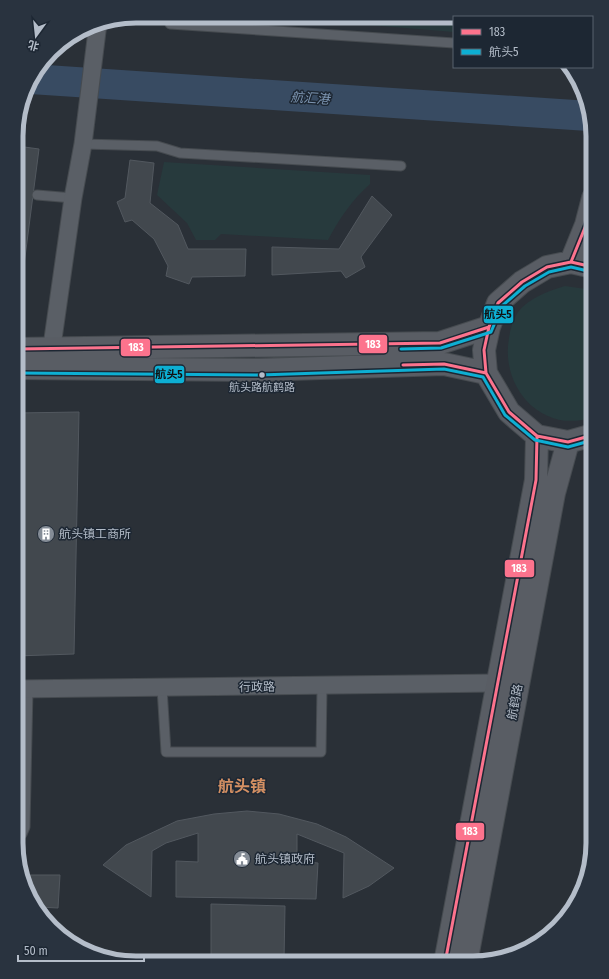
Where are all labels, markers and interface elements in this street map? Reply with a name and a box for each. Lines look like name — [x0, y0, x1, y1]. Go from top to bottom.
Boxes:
north arrow — [16, 16, 56, 56]
legend — [453, 16, 593, 68]
text: 183 — [489, 25, 505, 39]
text: 北 — [27, 37, 41, 53]
text: 航头5 — [489, 45, 519, 59]
water label: 航汇港 — [290, 89, 332, 107]
line badge: 航头5 — [483, 305, 514, 324]
text: 航头5 — [484, 308, 512, 321]
line badge: 183 — [358, 334, 388, 354]
line badge: 183 — [120, 338, 151, 357]
text: 183 — [365, 338, 381, 351]
text: 183 — [128, 341, 144, 354]
line badge: 航头5 — [154, 365, 185, 384]
text: 航头5 — [155, 368, 183, 381]
marker: 航头路航鹤路 — [257, 370, 267, 380]
place label: 航头路航鹤路 — [229, 381, 295, 394]
building icon: 航头镇工商所 — [36, 524, 56, 544]
place label: 航头镇工商所 — [59, 527, 131, 541]
line badge: 183 — [504, 559, 535, 578]
text: 183 — [511, 562, 527, 575]
street label: 行政路 — [239, 680, 275, 694]
street label: 航鹤路 — [505, 683, 525, 721]
district label: 航头镇 — [218, 777, 266, 796]
line badge: 183 — [455, 822, 485, 841]
text: 183 — [462, 825, 478, 838]
public building icon: 航头镇政府 — [232, 849, 252, 869]
place label: 航头镇政府 — [255, 852, 315, 866]
scale bar — [18, 937, 144, 963]
text: 50 m — [24, 944, 48, 958]

